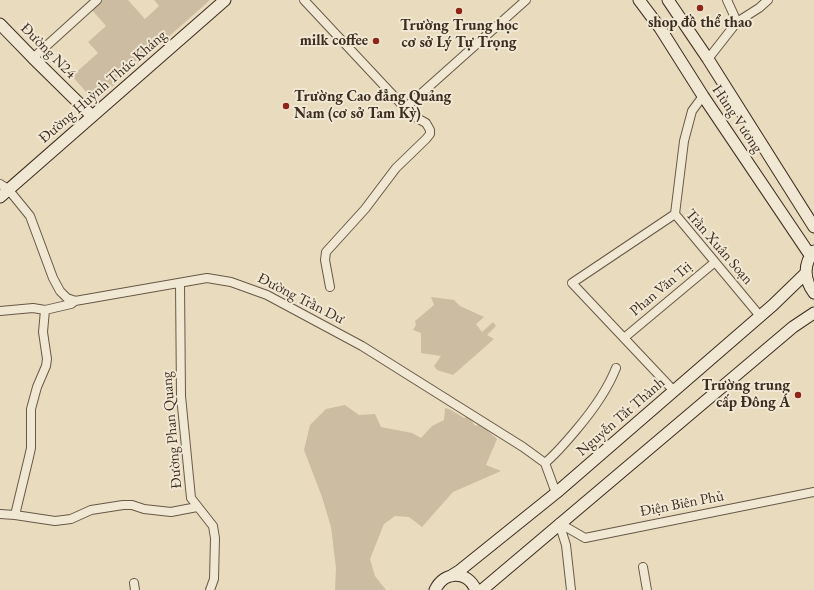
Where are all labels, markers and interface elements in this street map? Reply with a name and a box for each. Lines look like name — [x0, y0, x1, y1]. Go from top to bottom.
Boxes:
marker: shop đồ thể thao — [695, 3, 705, 13]
marker: Trường Trung học cơ sở Lý Tự Trọng — [454, 6, 464, 16]
place label: shop đồ thể thao — [648, 14, 752, 32]
place label: Trường Trung học cơ sở Lý Tự Trọng — [400, 17, 518, 52]
street label: Đường N24 — [17, 20, 79, 82]
street label: Đường Huỳnh Thúc Kháng — [36, 27, 170, 147]
place label: milk coffee — [300, 32, 368, 50]
marker: milk coffee — [371, 36, 381, 46]
street label: Hùng Vương — [708, 82, 766, 156]
place label: Trường Cao đẳng Quảng Nam (cơ sở Tam Kỳ) — [294, 88, 451, 123]
marker: Trường Cao đẳng Quảng Nam (cơ sở Tam Kỳ) — [281, 101, 291, 111]
street label: Trần Xuân Soạn — [681, 206, 757, 288]
street label: Phan Văn Trị — [626, 258, 696, 320]
street label: Đường Trần Dư — [255, 269, 347, 329]
street label: Đường Phan Quang — [158, 371, 186, 489]
street label: Nguyễn Tất Thành — [573, 374, 669, 460]
place label: Trường trung cấp Đông Á — [701, 377, 790, 412]
marker: Trường trung cấp Đông Á — [793, 390, 803, 400]
street label: Điện Biên Phủ — [639, 487, 725, 521]

